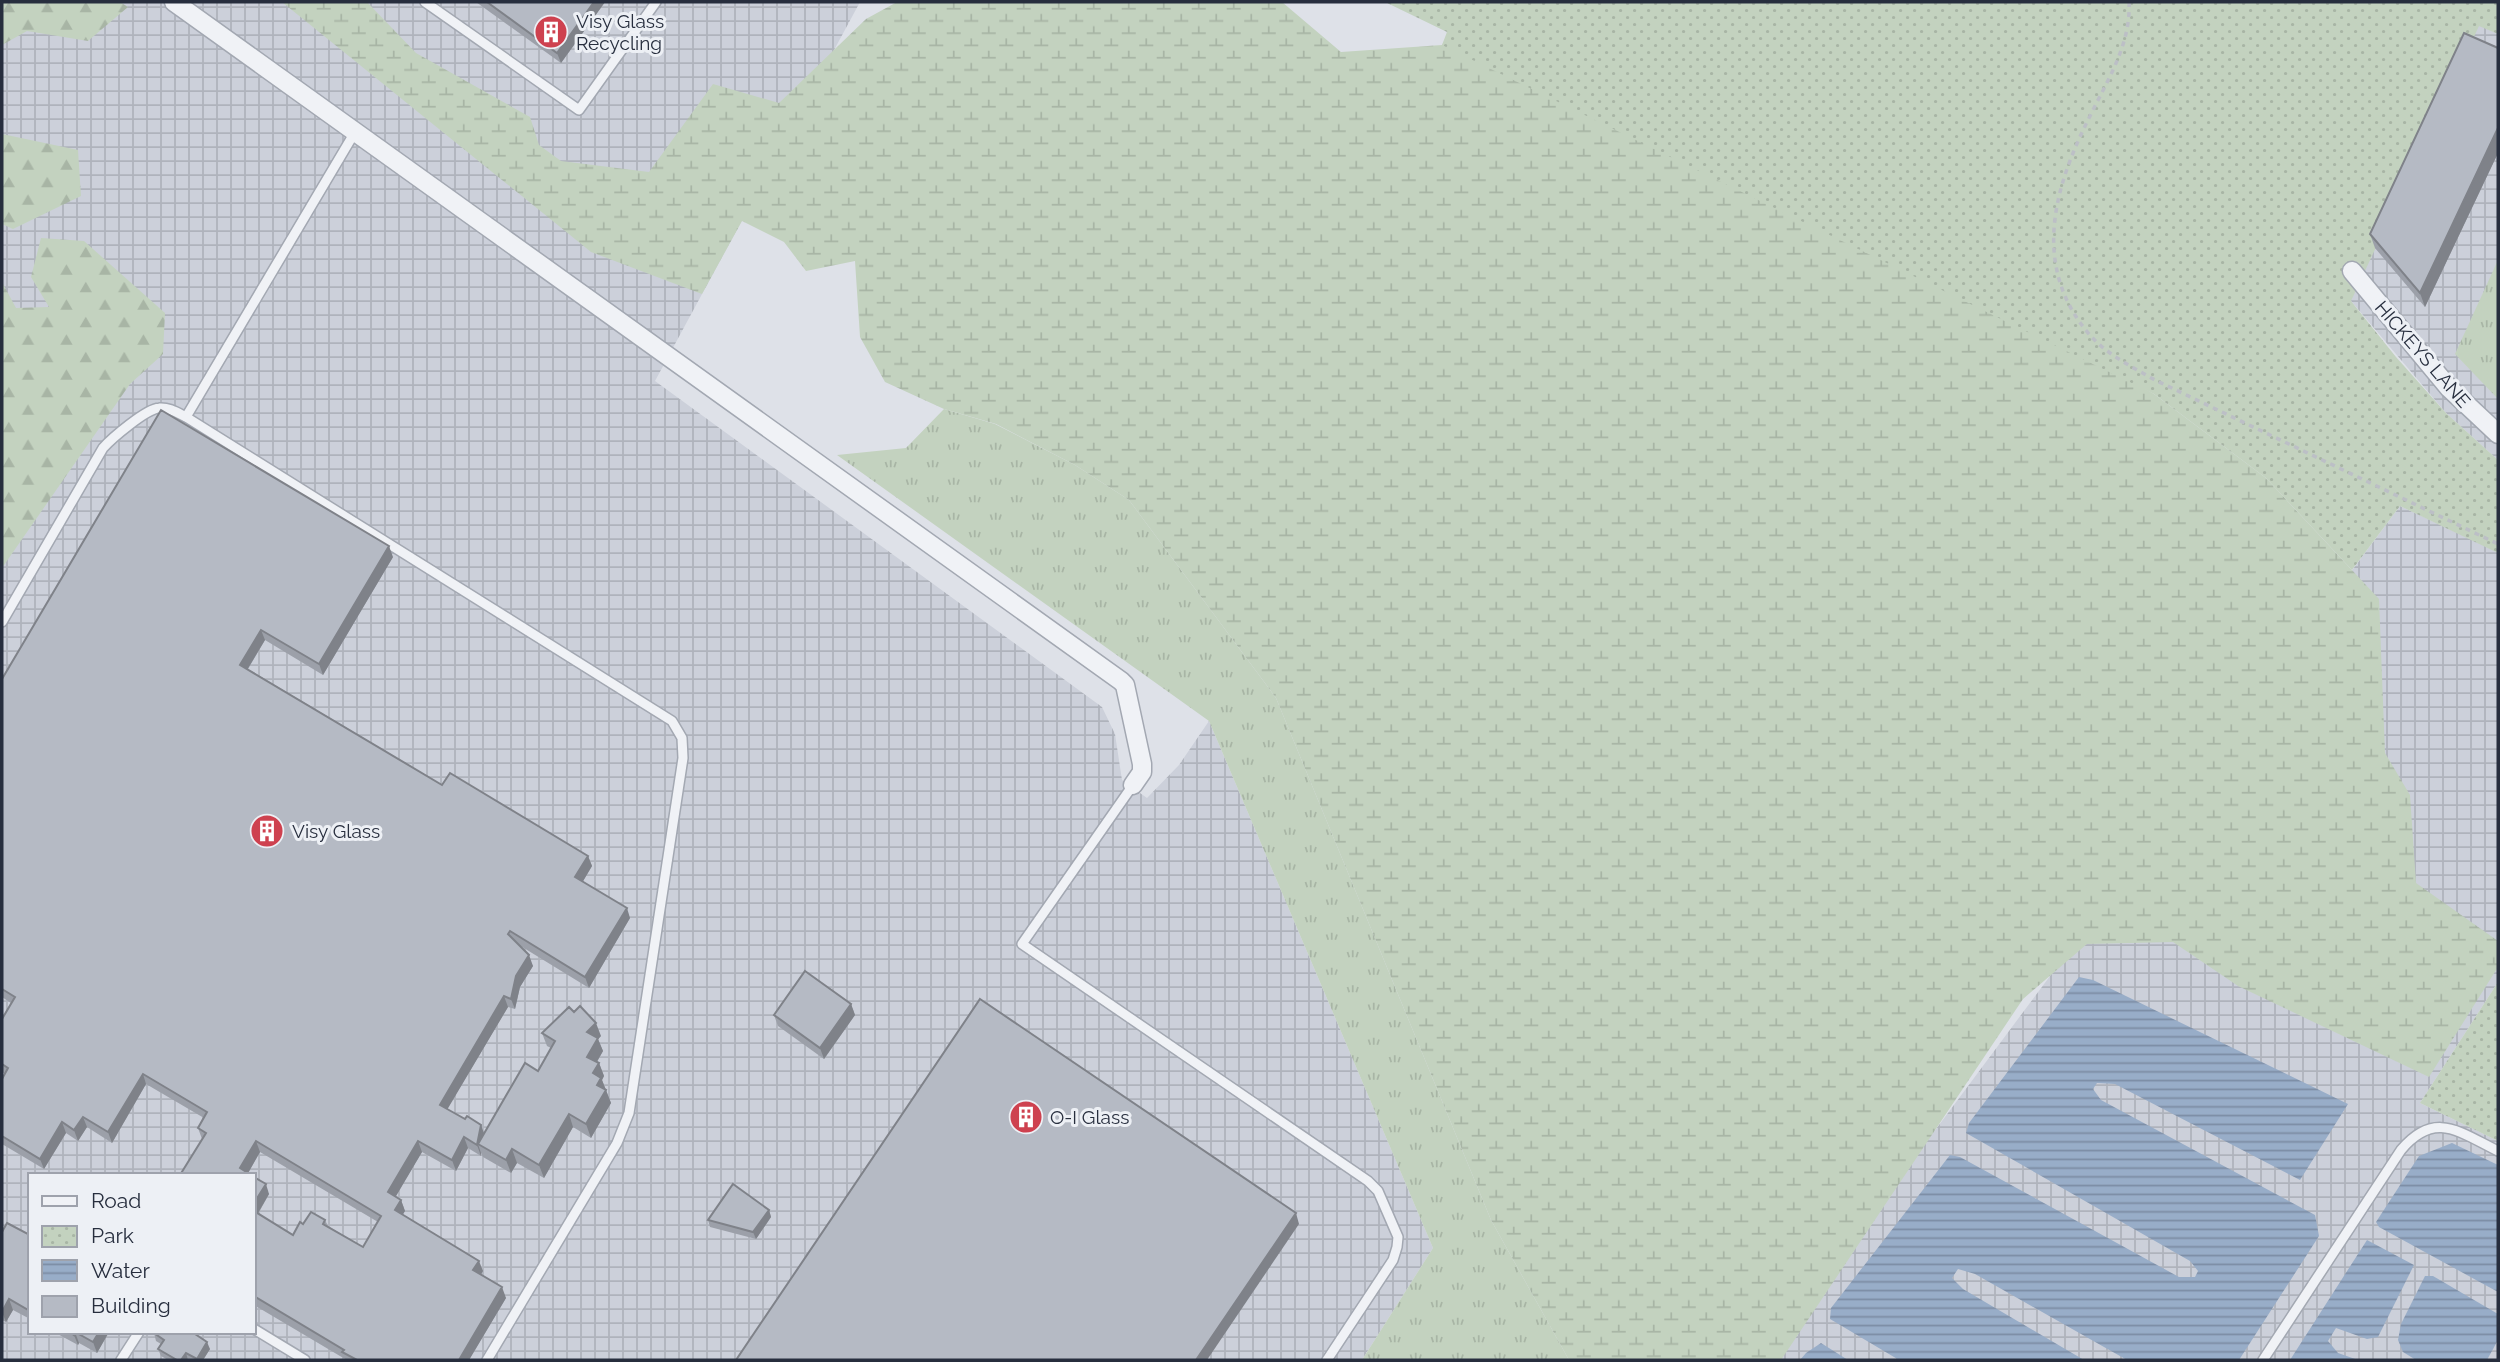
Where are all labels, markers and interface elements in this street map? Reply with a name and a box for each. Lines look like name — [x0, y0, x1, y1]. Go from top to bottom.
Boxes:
place label: Visy Glass Recycling — [576, 10, 664, 54]
building icon: Visy Glass Recycling — [532, 13, 570, 51]
street label: HICKEYS LANE — [2371, 296, 2475, 412]
building icon: Visy Glass — [248, 812, 286, 850]
place label: Visy Glass — [292, 820, 380, 842]
building icon: O-I Glass — [1007, 1098, 1045, 1136]
place label: O-I Glass — [1050, 1106, 1129, 1128]
legend — [28, 1173, 256, 1334]
text: Road — [91, 1188, 141, 1213]
text: Park — [91, 1223, 134, 1248]
text: Water — [91, 1258, 150, 1283]
text: Building — [91, 1293, 171, 1318]

